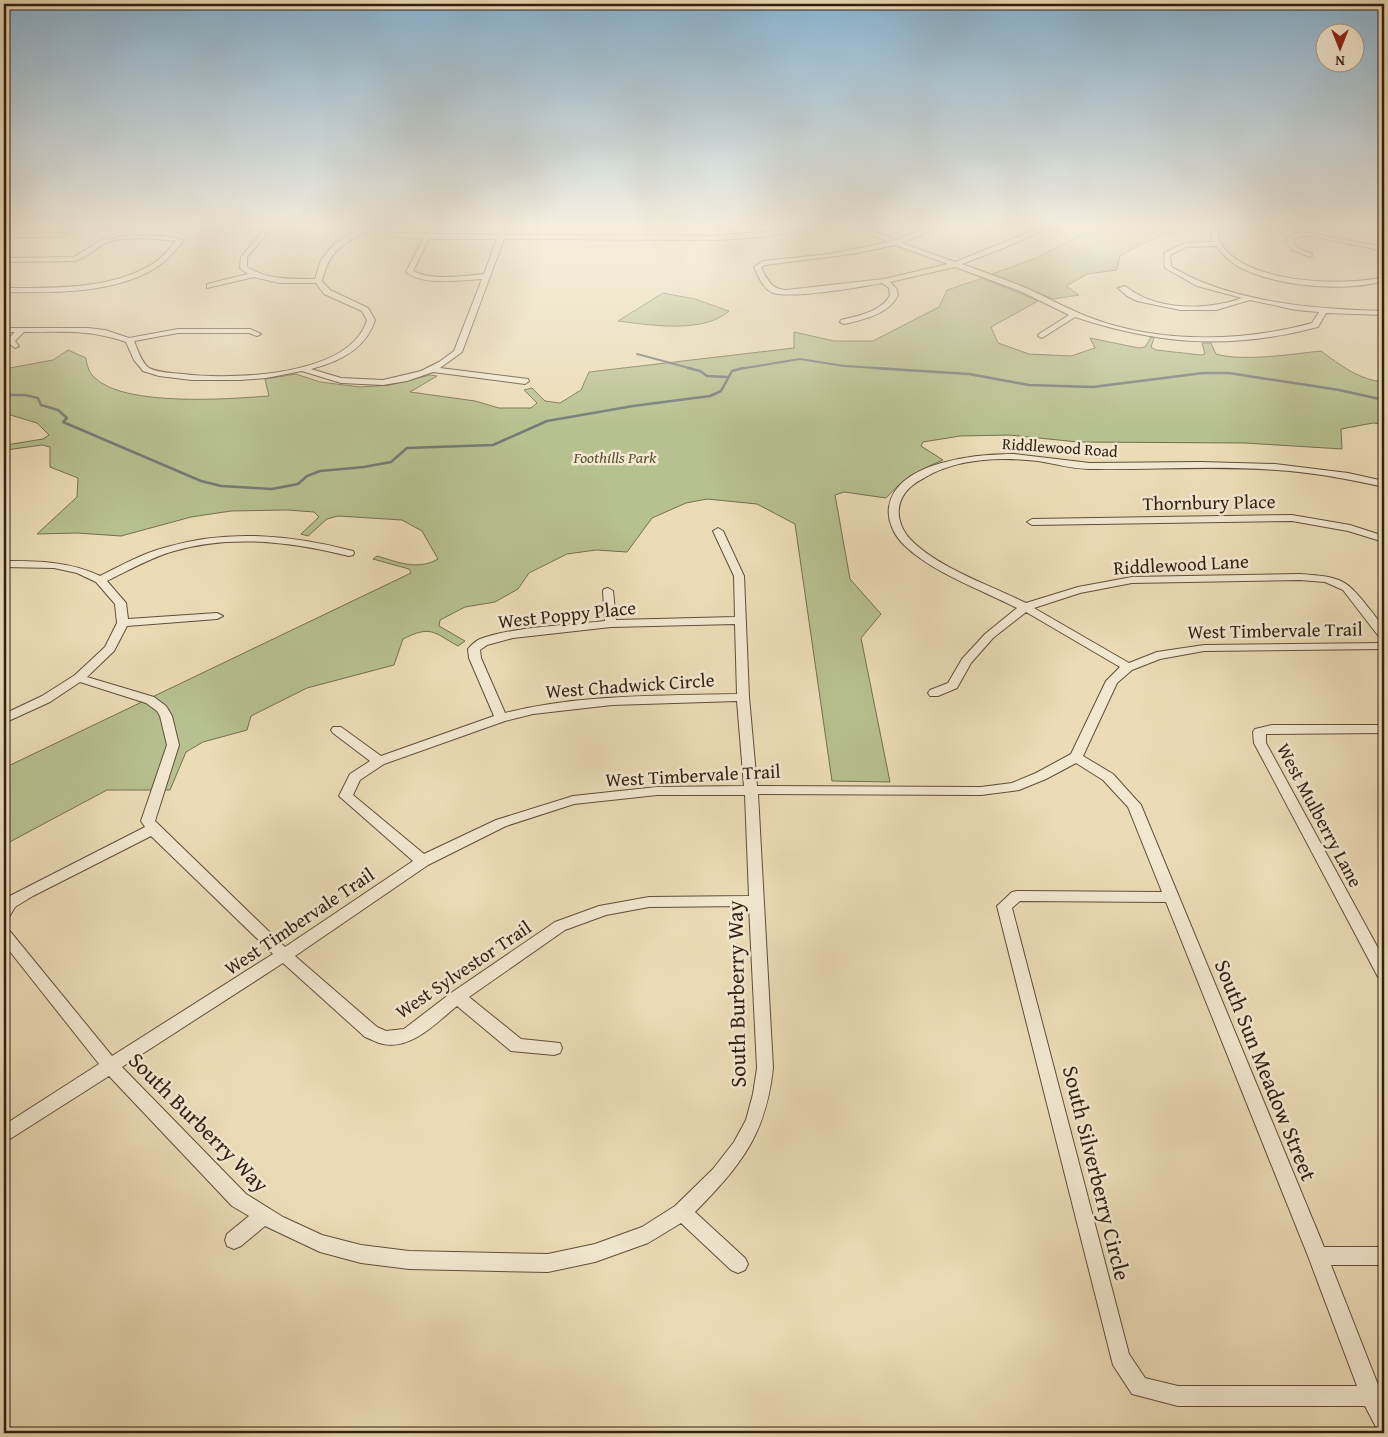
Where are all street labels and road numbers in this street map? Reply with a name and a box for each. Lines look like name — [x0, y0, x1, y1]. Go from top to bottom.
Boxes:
street label: Riddlewood Road — [1001, 431, 1119, 463]
street label: Thornbury Place — [1142, 487, 1276, 517]
street label: Riddlewood Lane — [1113, 546, 1249, 582]
street label: West Poppy Place — [497, 593, 638, 635]
street label: West Timbervale Trail — [1187, 614, 1363, 646]
street label: West Chadwick Circle — [545, 665, 715, 705]
street label: West Mulberry Lane — [1270, 738, 1370, 892]
street label: West Timbervale Trail — [605, 756, 781, 794]
street label: West Timbervale Trail — [219, 860, 379, 982]
street label: South Burberry Way — [718, 900, 754, 1088]
street label: West Sylvestor Trail — [389, 913, 537, 1025]
street label: South Sun Meadow Street — [1207, 955, 1325, 1186]
street label: South Burberry Way — [122, 1045, 276, 1199]
street label: South Silverberry Circle — [1055, 1062, 1139, 1284]

